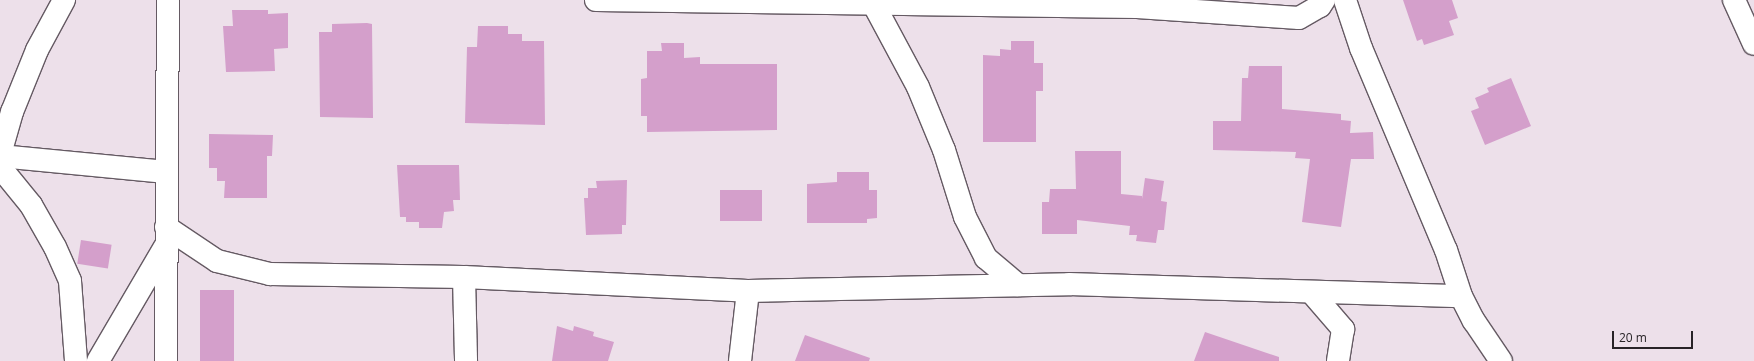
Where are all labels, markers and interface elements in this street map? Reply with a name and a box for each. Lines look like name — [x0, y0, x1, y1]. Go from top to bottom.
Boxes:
scale bar — [1614, 323, 1695, 349]
text: 20 m — [1619, 329, 1647, 346]

